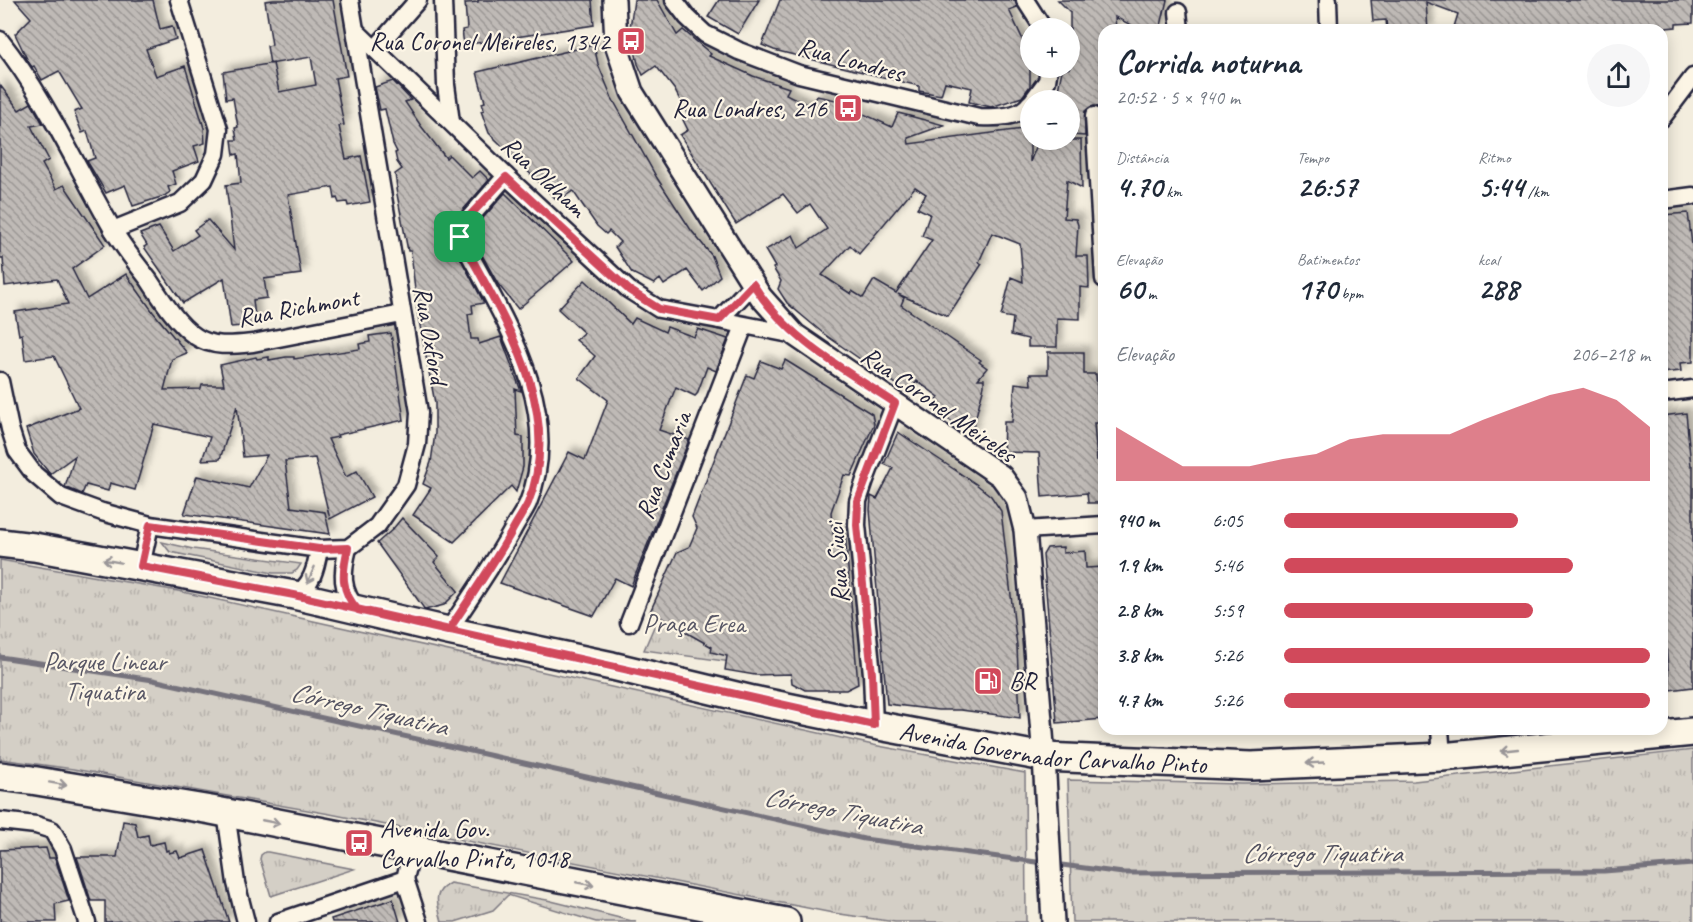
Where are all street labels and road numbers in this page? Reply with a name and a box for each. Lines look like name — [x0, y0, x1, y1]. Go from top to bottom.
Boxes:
street label: Rua Londres — [794, 30, 910, 90]
street label: Rua Oldham — [494, 129, 595, 226]
street label: Rua Richmont — [235, 280, 364, 334]
street label: Rua Oxford — [406, 284, 456, 390]
street label: Rua Coronel Meireles — [855, 339, 1025, 471]
street label: Rua Cumaria — [628, 405, 700, 524]
street label: Rua Siuci — [818, 518, 857, 604]
street label: Avenida Governador Carvalho Pinto — [897, 714, 1209, 781]

